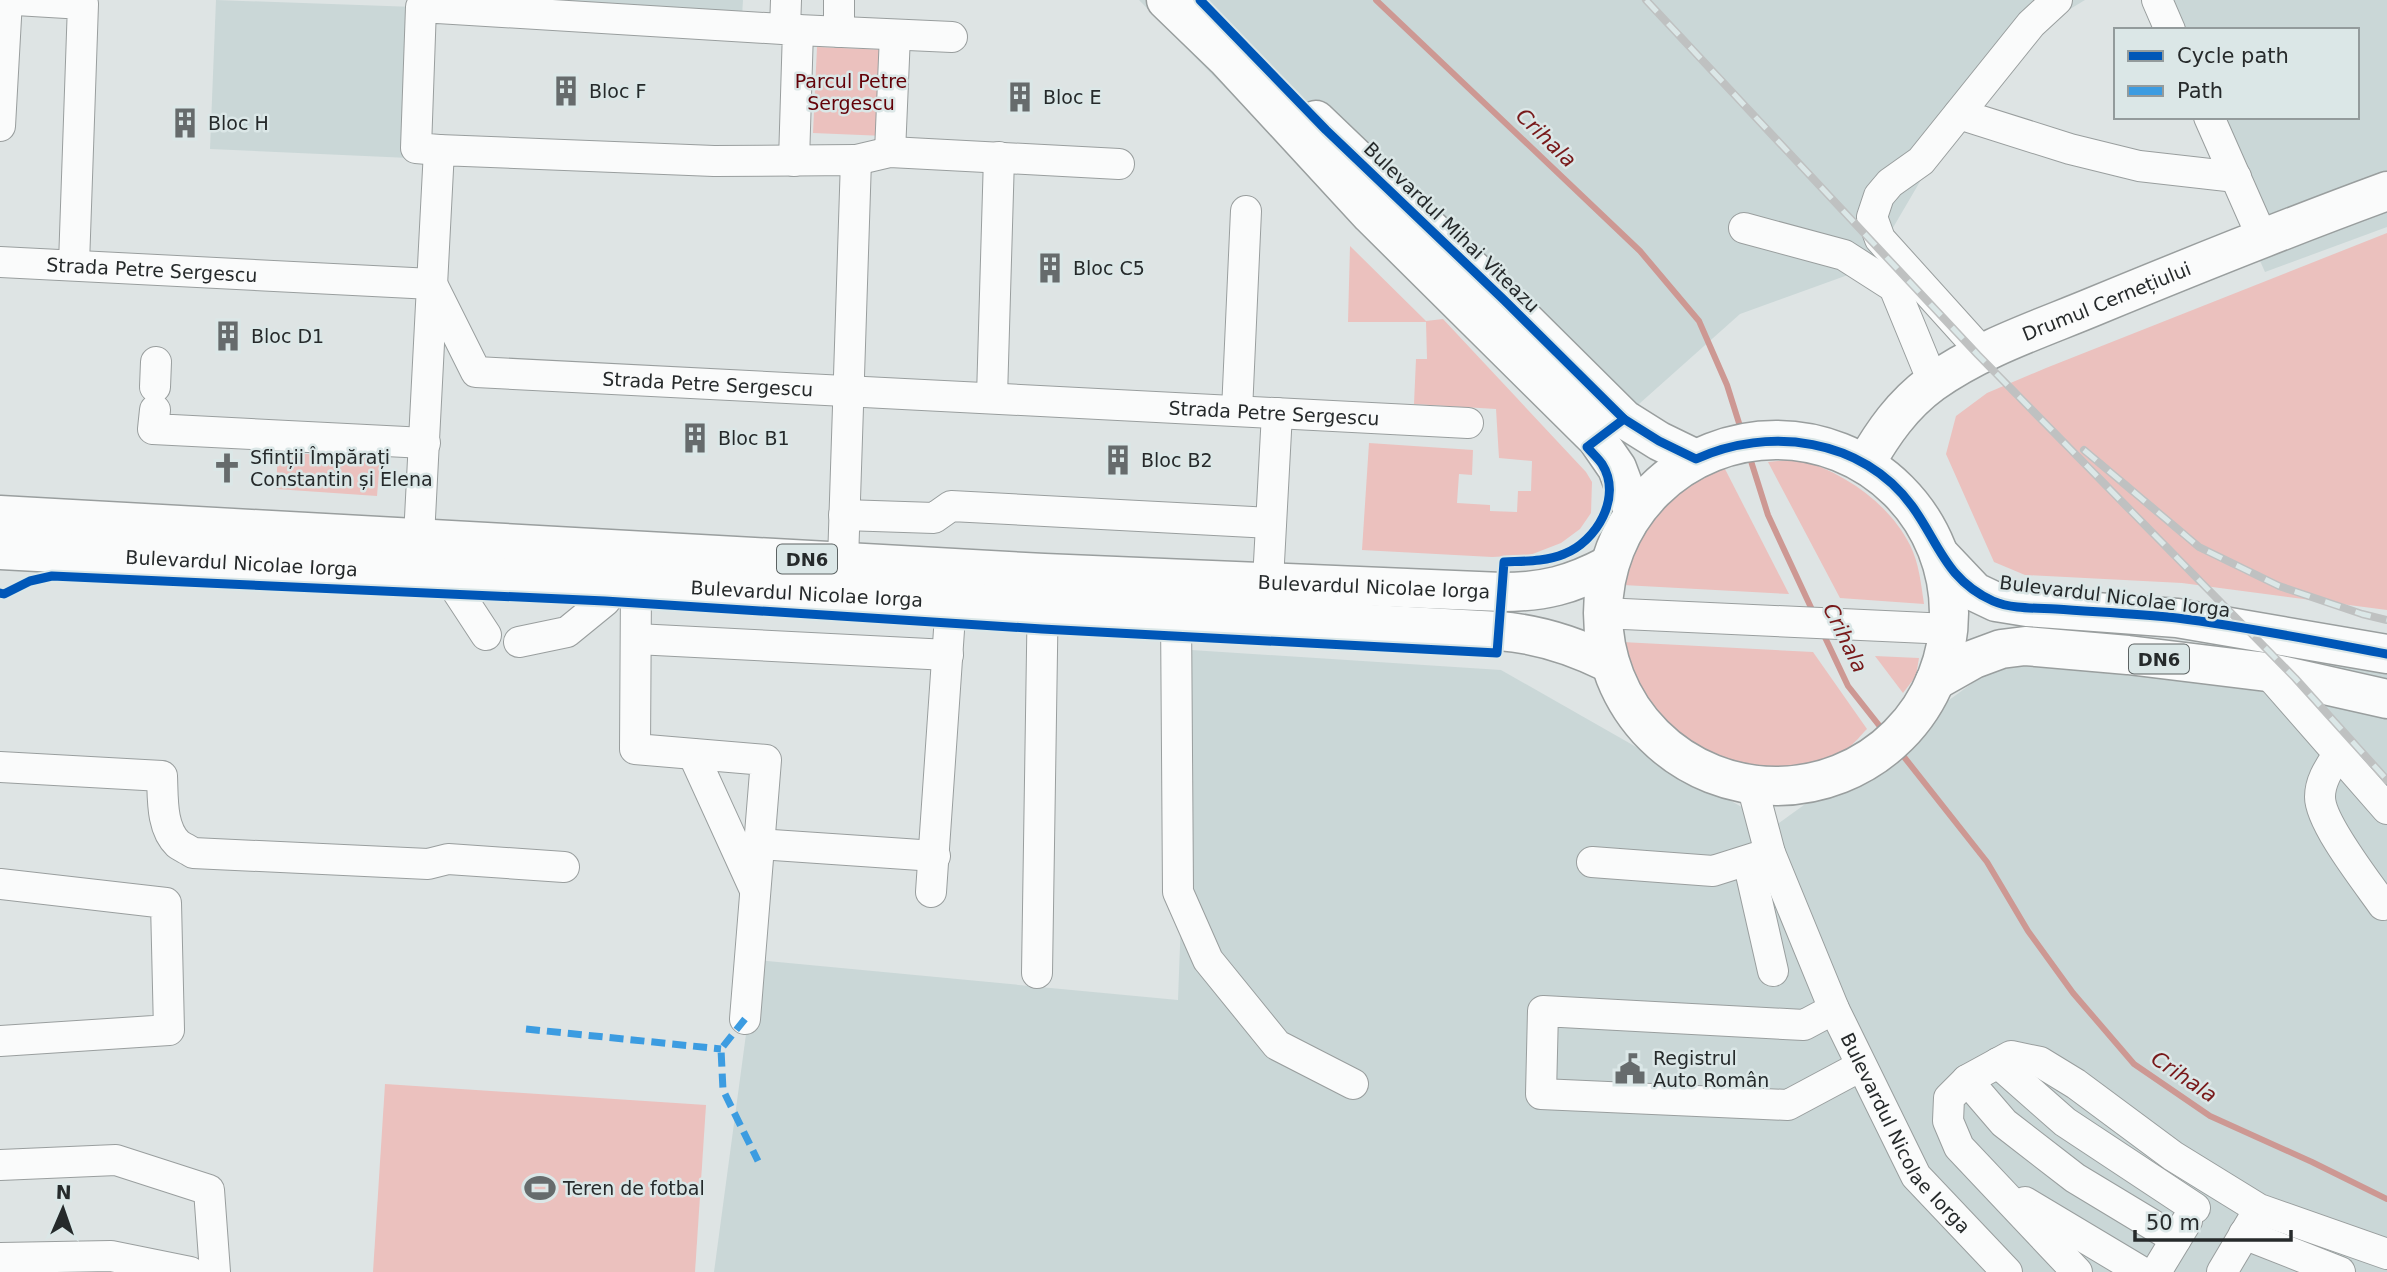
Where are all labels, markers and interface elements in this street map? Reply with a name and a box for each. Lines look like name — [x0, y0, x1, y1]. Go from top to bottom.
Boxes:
legend — [2114, 28, 2359, 119]
text: Cycle path — [2177, 44, 2289, 68]
park label: Parcul Petre Sergescu — [795, 70, 907, 114]
building icon: Bloc F — [549, 74, 583, 108]
text: Path — [2177, 79, 2223, 103]
place label: Bloc F — [589, 80, 646, 102]
building icon: Bloc E — [1003, 80, 1037, 114]
place label: Bloc E — [1043, 86, 1101, 108]
water label: Crihala — [1511, 104, 1581, 172]
building icon: Bloc H — [168, 106, 202, 140]
place label: Bloc H — [208, 112, 269, 134]
street label: Bulevardul Mihai Viteazu — [1360, 137, 1544, 317]
building icon: Bloc C5 — [1033, 251, 1067, 285]
street label: Strada Petre Sergescu — [46, 253, 258, 286]
place label: Bloc C5 — [1073, 257, 1145, 279]
street label: Drumul Cernețiului — [2019, 257, 2194, 345]
building icon: Bloc D1 — [211, 319, 245, 353]
place label: Bloc D1 — [251, 325, 324, 347]
street label: Strada Petre Sergescu — [602, 368, 814, 400]
street label: Strada Petre Sergescu — [1168, 397, 1380, 429]
building icon: Bloc B1 — [678, 421, 712, 455]
place label: Bloc B1 — [718, 427, 790, 449]
building icon: Bloc B2 — [1101, 443, 1135, 477]
place label: Sfinții Împărați Constantin și Elena — [250, 446, 433, 491]
place label: Bloc B2 — [1141, 449, 1213, 471]
church icon: Sfinții Împărați Constantin și Elena — [210, 451, 244, 485]
road number: DN6 — [777, 544, 837, 574]
street label: Bulevardul Nicolae Iorga — [125, 546, 358, 580]
street label: Bulevardul Nicolae Iorga — [1257, 571, 1491, 603]
street label: Bulevardul Nicolae Iorga — [1998, 571, 2232, 621]
street label: Bulevardul Nicolae Iorga — [690, 576, 924, 611]
water label: Crihala — [1818, 599, 1872, 677]
road number: DN6 — [2129, 644, 2189, 674]
street label: Bulevardul Nicolae Iorga — [1836, 1029, 1975, 1237]
water label: Crihala — [2147, 1046, 2221, 1108]
place label: Registrul Auto Român — [1653, 1047, 1769, 1091]
public building icon: Registrul Auto Român — [1613, 1052, 1647, 1086]
sports icon: Teren de fotbal — [523, 1171, 557, 1205]
north arrow — [28, 1174, 98, 1244]
place label: Teren de fotbal — [562, 1177, 705, 1199]
text: N — [55, 1181, 72, 1203]
scale bar — [2135, 1198, 2291, 1242]
text: 50 m — [2146, 1211, 2200, 1235]

